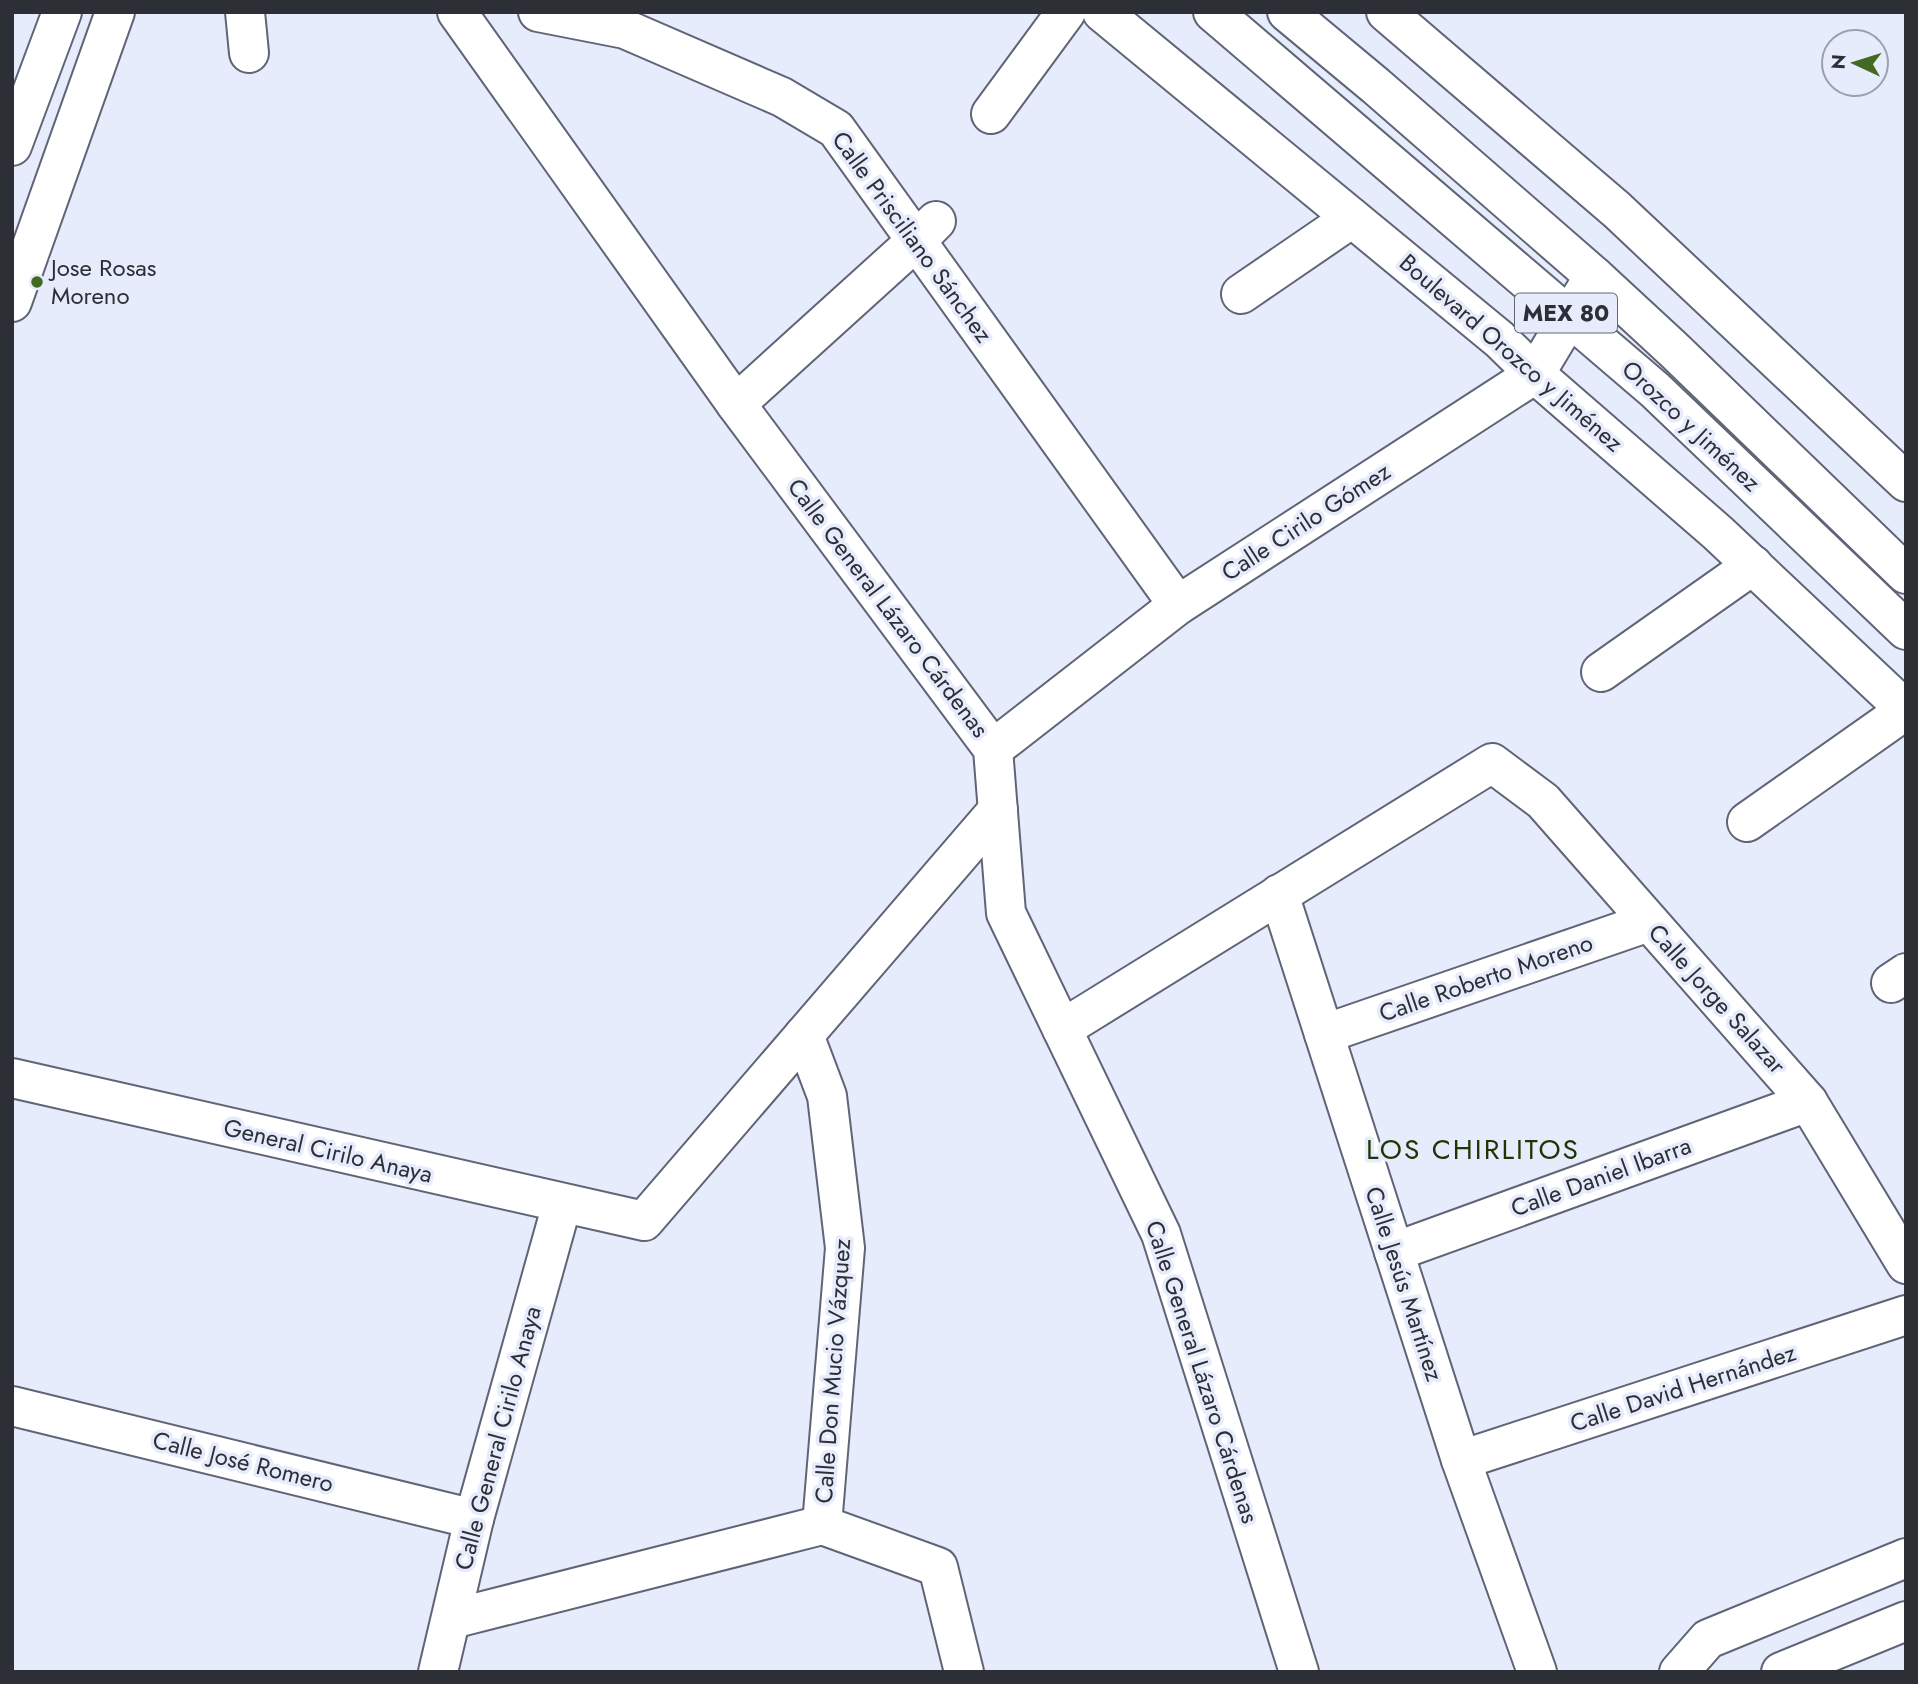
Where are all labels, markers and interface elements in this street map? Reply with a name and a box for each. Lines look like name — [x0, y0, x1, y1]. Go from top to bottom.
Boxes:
north arrow — [1820, 28, 1890, 98]
text: N — [1825, 53, 1853, 70]
street label: Calle Prisciliano Sánchez — [824, 124, 1001, 350]
street label: Boulevard Orozco y Jiménez — [1392, 245, 1631, 460]
place label: Jose Rosas Moreno — [48, 250, 157, 313]
marker: Jose Rosas Moreno — [29, 274, 45, 290]
road number: MEX 80 — [1515, 294, 1617, 332]
street label: Orozco y Jiménez — [1614, 352, 1769, 499]
street label: Calle Cirilo Gómez — [1214, 454, 1397, 589]
street label: Calle General Lázaro Cárdenas — [779, 471, 998, 745]
street label: Calle Jorge Salazar — [1640, 916, 1795, 1082]
street label: Calle Roberto Moreno — [1374, 925, 1597, 1031]
street label: General Cirilo Anaya — [220, 1109, 436, 1192]
street label: Calle Daniel Ibarra — [1506, 1128, 1696, 1225]
district label: LOS CHIRLITOS — [1366, 1129, 1580, 1170]
street label: Calle Jesús Martínez — [1357, 1182, 1452, 1386]
street label: Calle General Lázaro Cárdenas — [1137, 1216, 1268, 1528]
street label: Calle Don Mucio Vázquez — [806, 1237, 859, 1505]
street label: Calle General Cirilo Anaya — [445, 1302, 550, 1574]
street label: Calle David Hernández — [1566, 1335, 1800, 1441]
street label: Calle José Romero — [149, 1422, 337, 1501]

